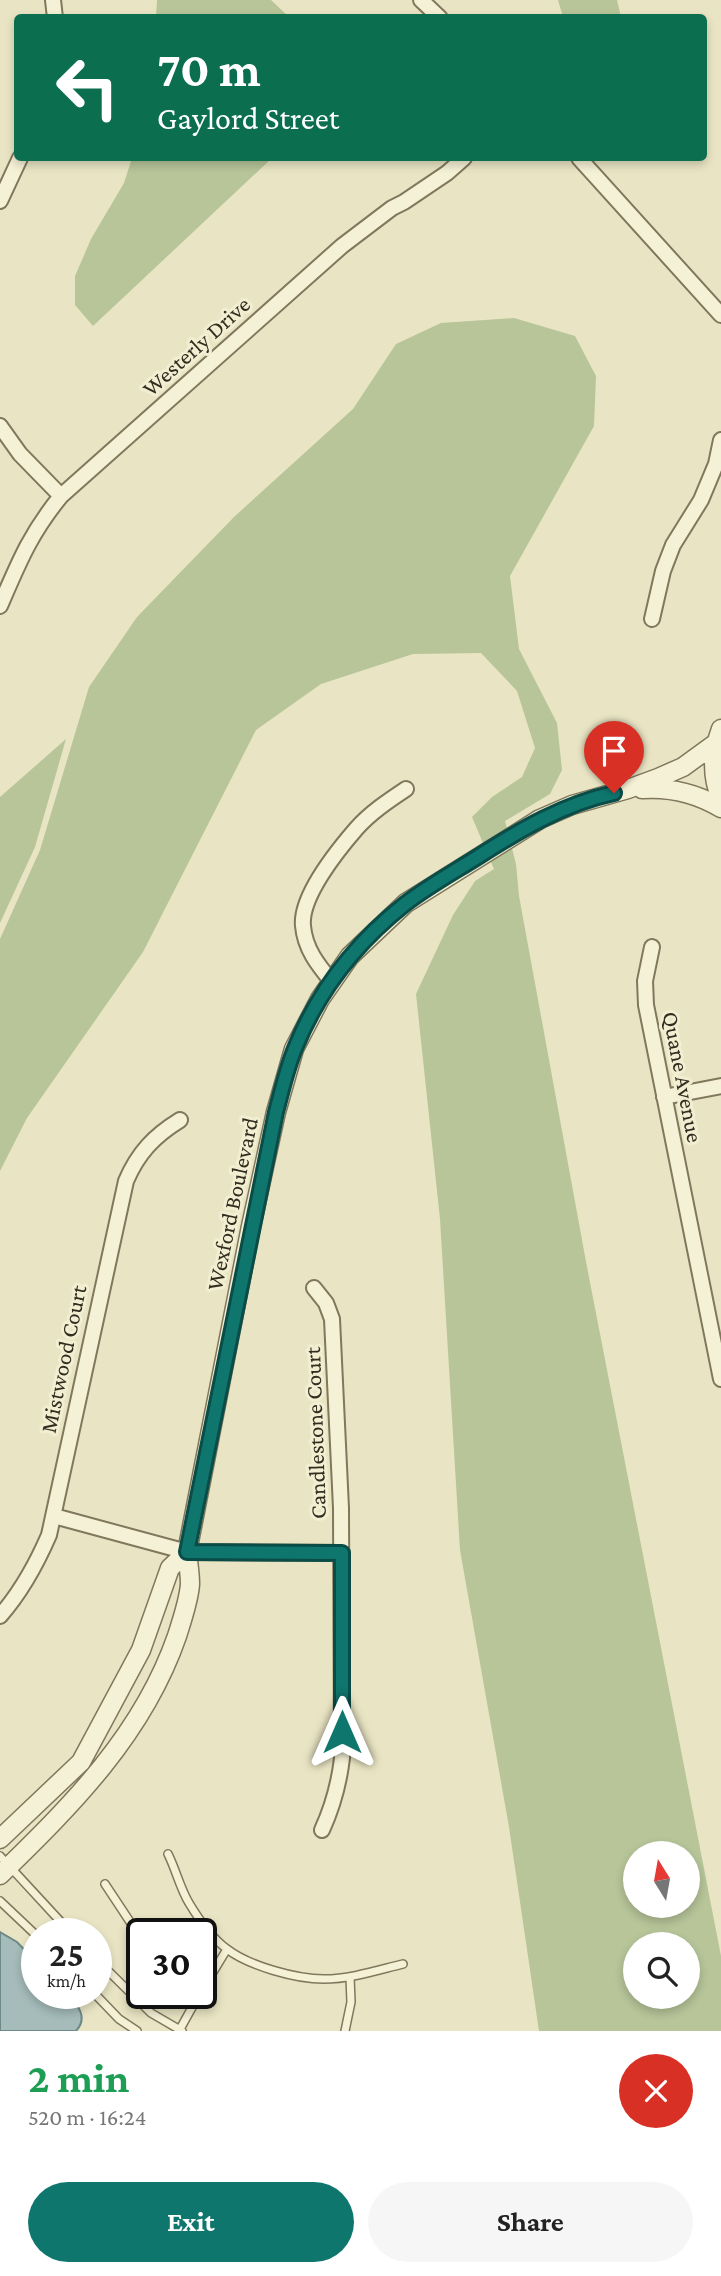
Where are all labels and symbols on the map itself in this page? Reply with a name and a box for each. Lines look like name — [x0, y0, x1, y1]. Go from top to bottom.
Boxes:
street label: Westerly Drive — [137, 291, 255, 401]
pin — [584, 721, 644, 793]
street label: Quane Avenue — [658, 1009, 708, 1145]
street label: Wexford Boulevard — [201, 1115, 263, 1293]
street label: Mistwood Court — [35, 1282, 91, 1435]
street label: Candlestone Court — [299, 1346, 331, 1520]
position arrow — [305, 1695, 379, 1769]
north arrow — [623, 1841, 700, 1918]
speed limit sign: 30 — [126, 1918, 217, 2009]

